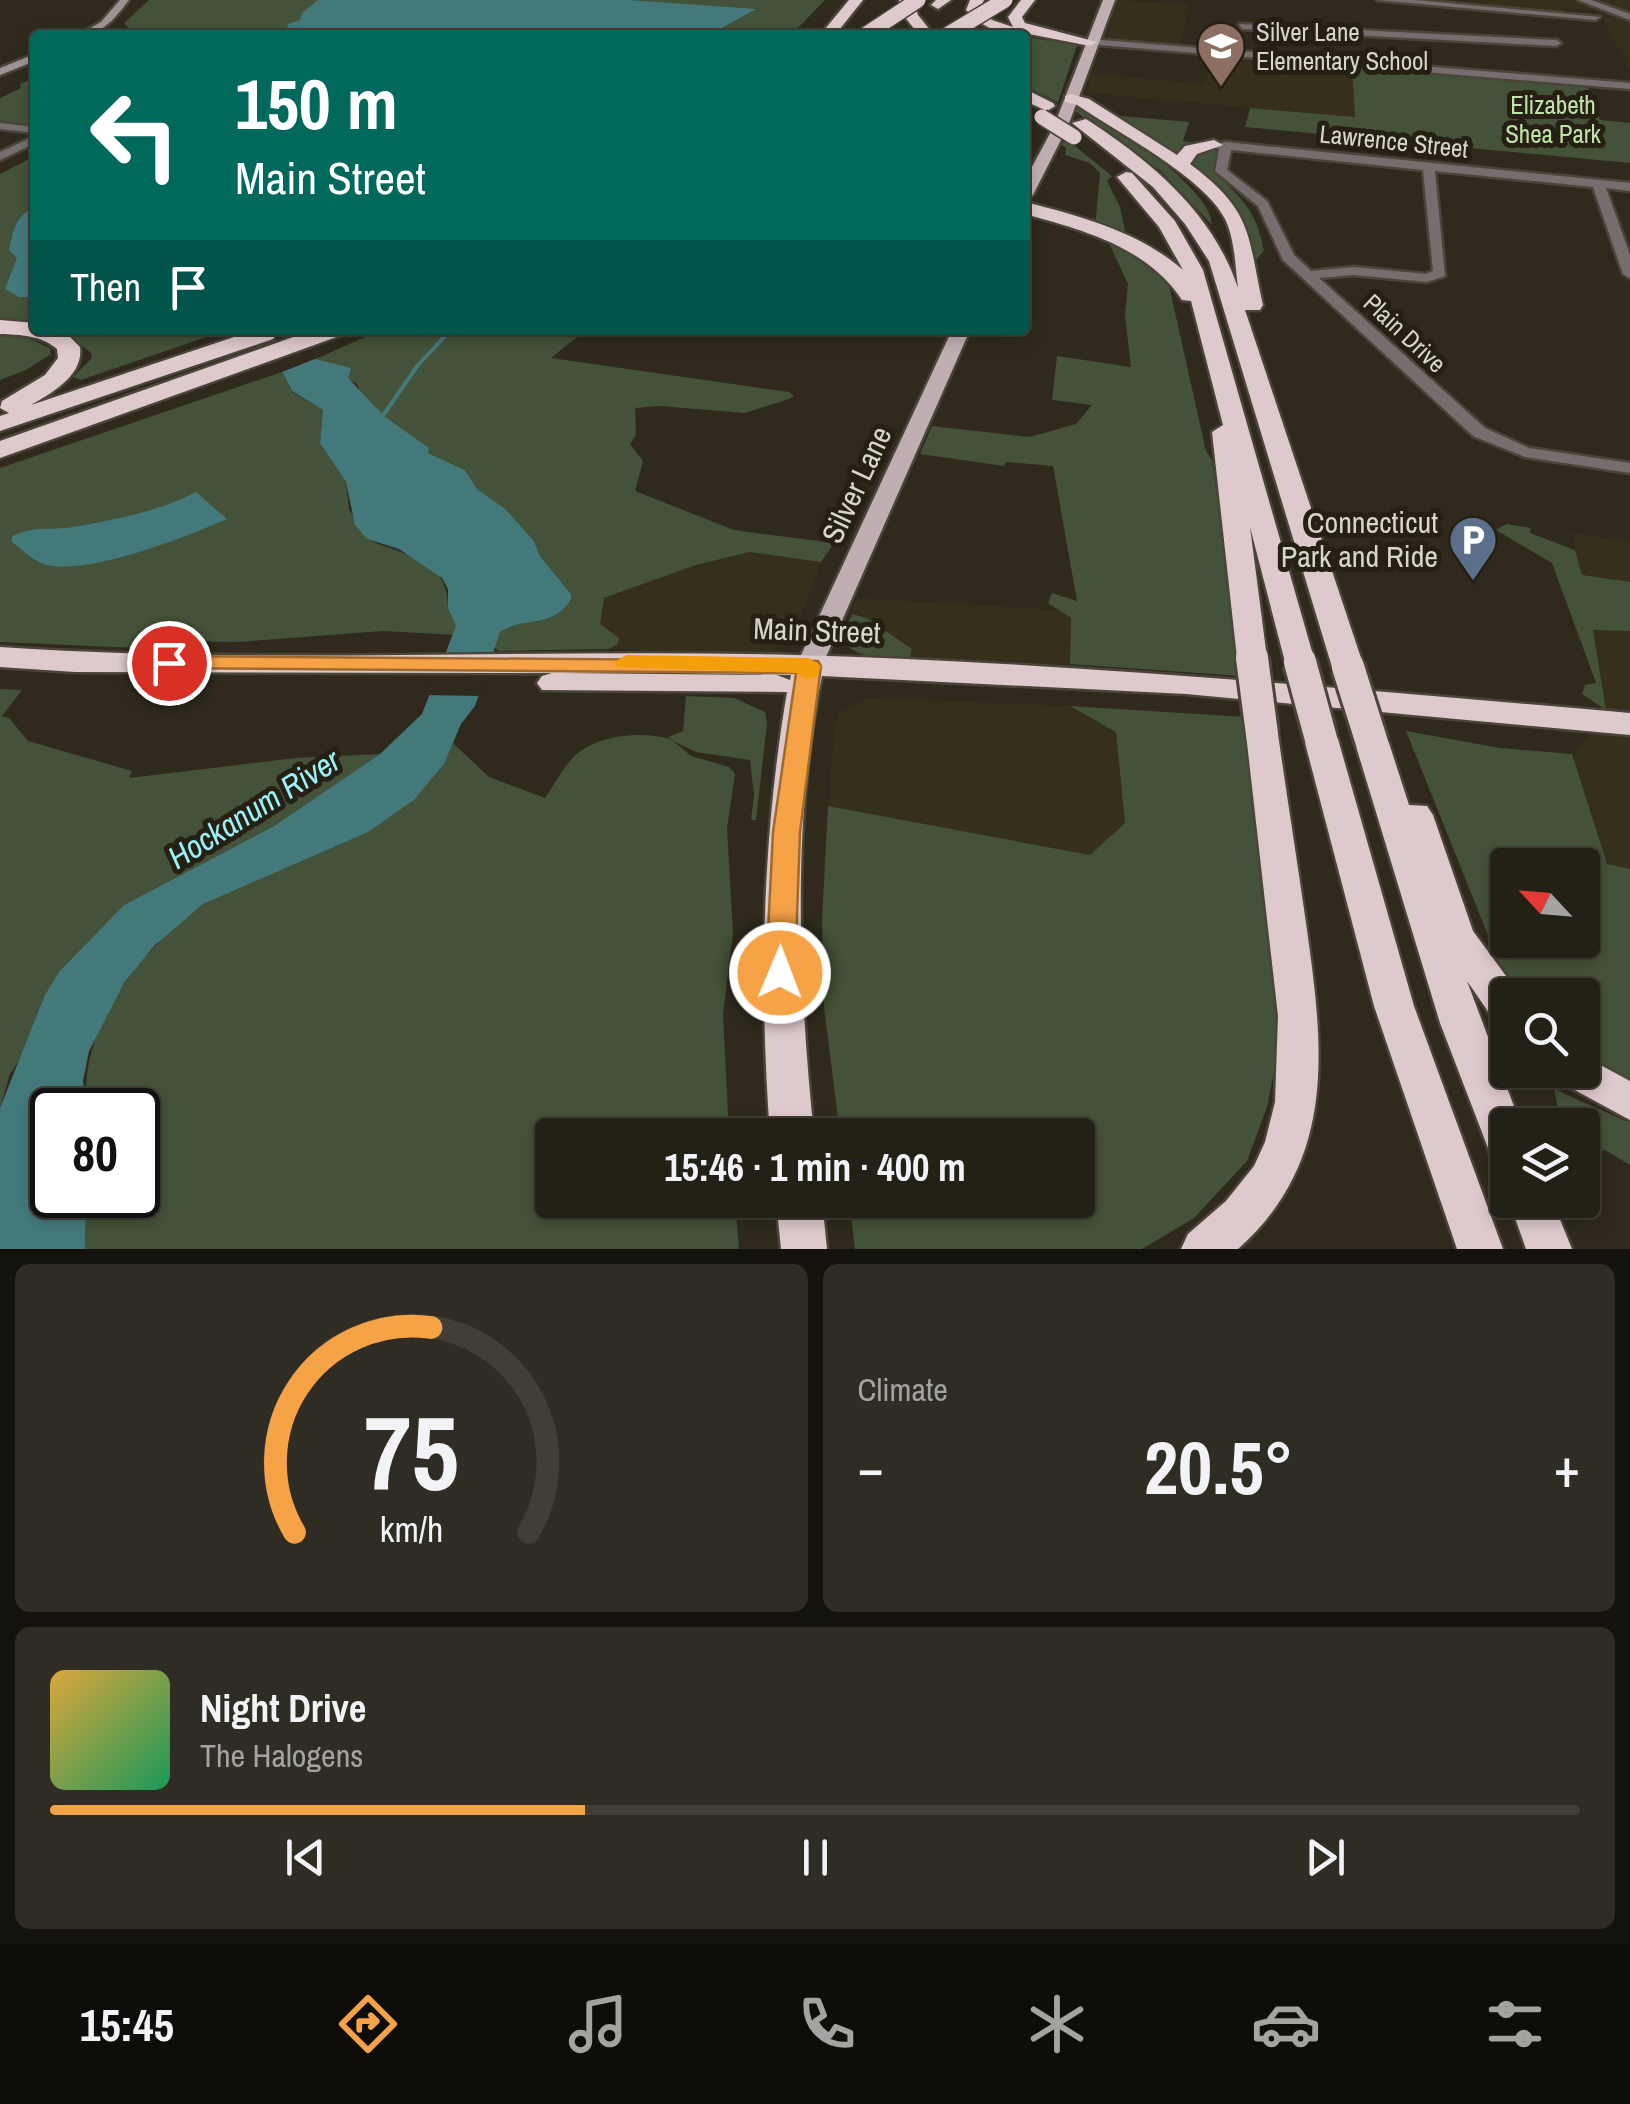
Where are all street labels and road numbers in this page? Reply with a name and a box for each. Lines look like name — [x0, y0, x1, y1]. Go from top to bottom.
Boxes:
street label: Lawrence Street — [1318, 116, 1470, 166]
street label: Plain Drive — [1356, 286, 1454, 380]
street label: Silver Lane — [812, 420, 901, 549]
street label: Main Street — [753, 608, 881, 652]

